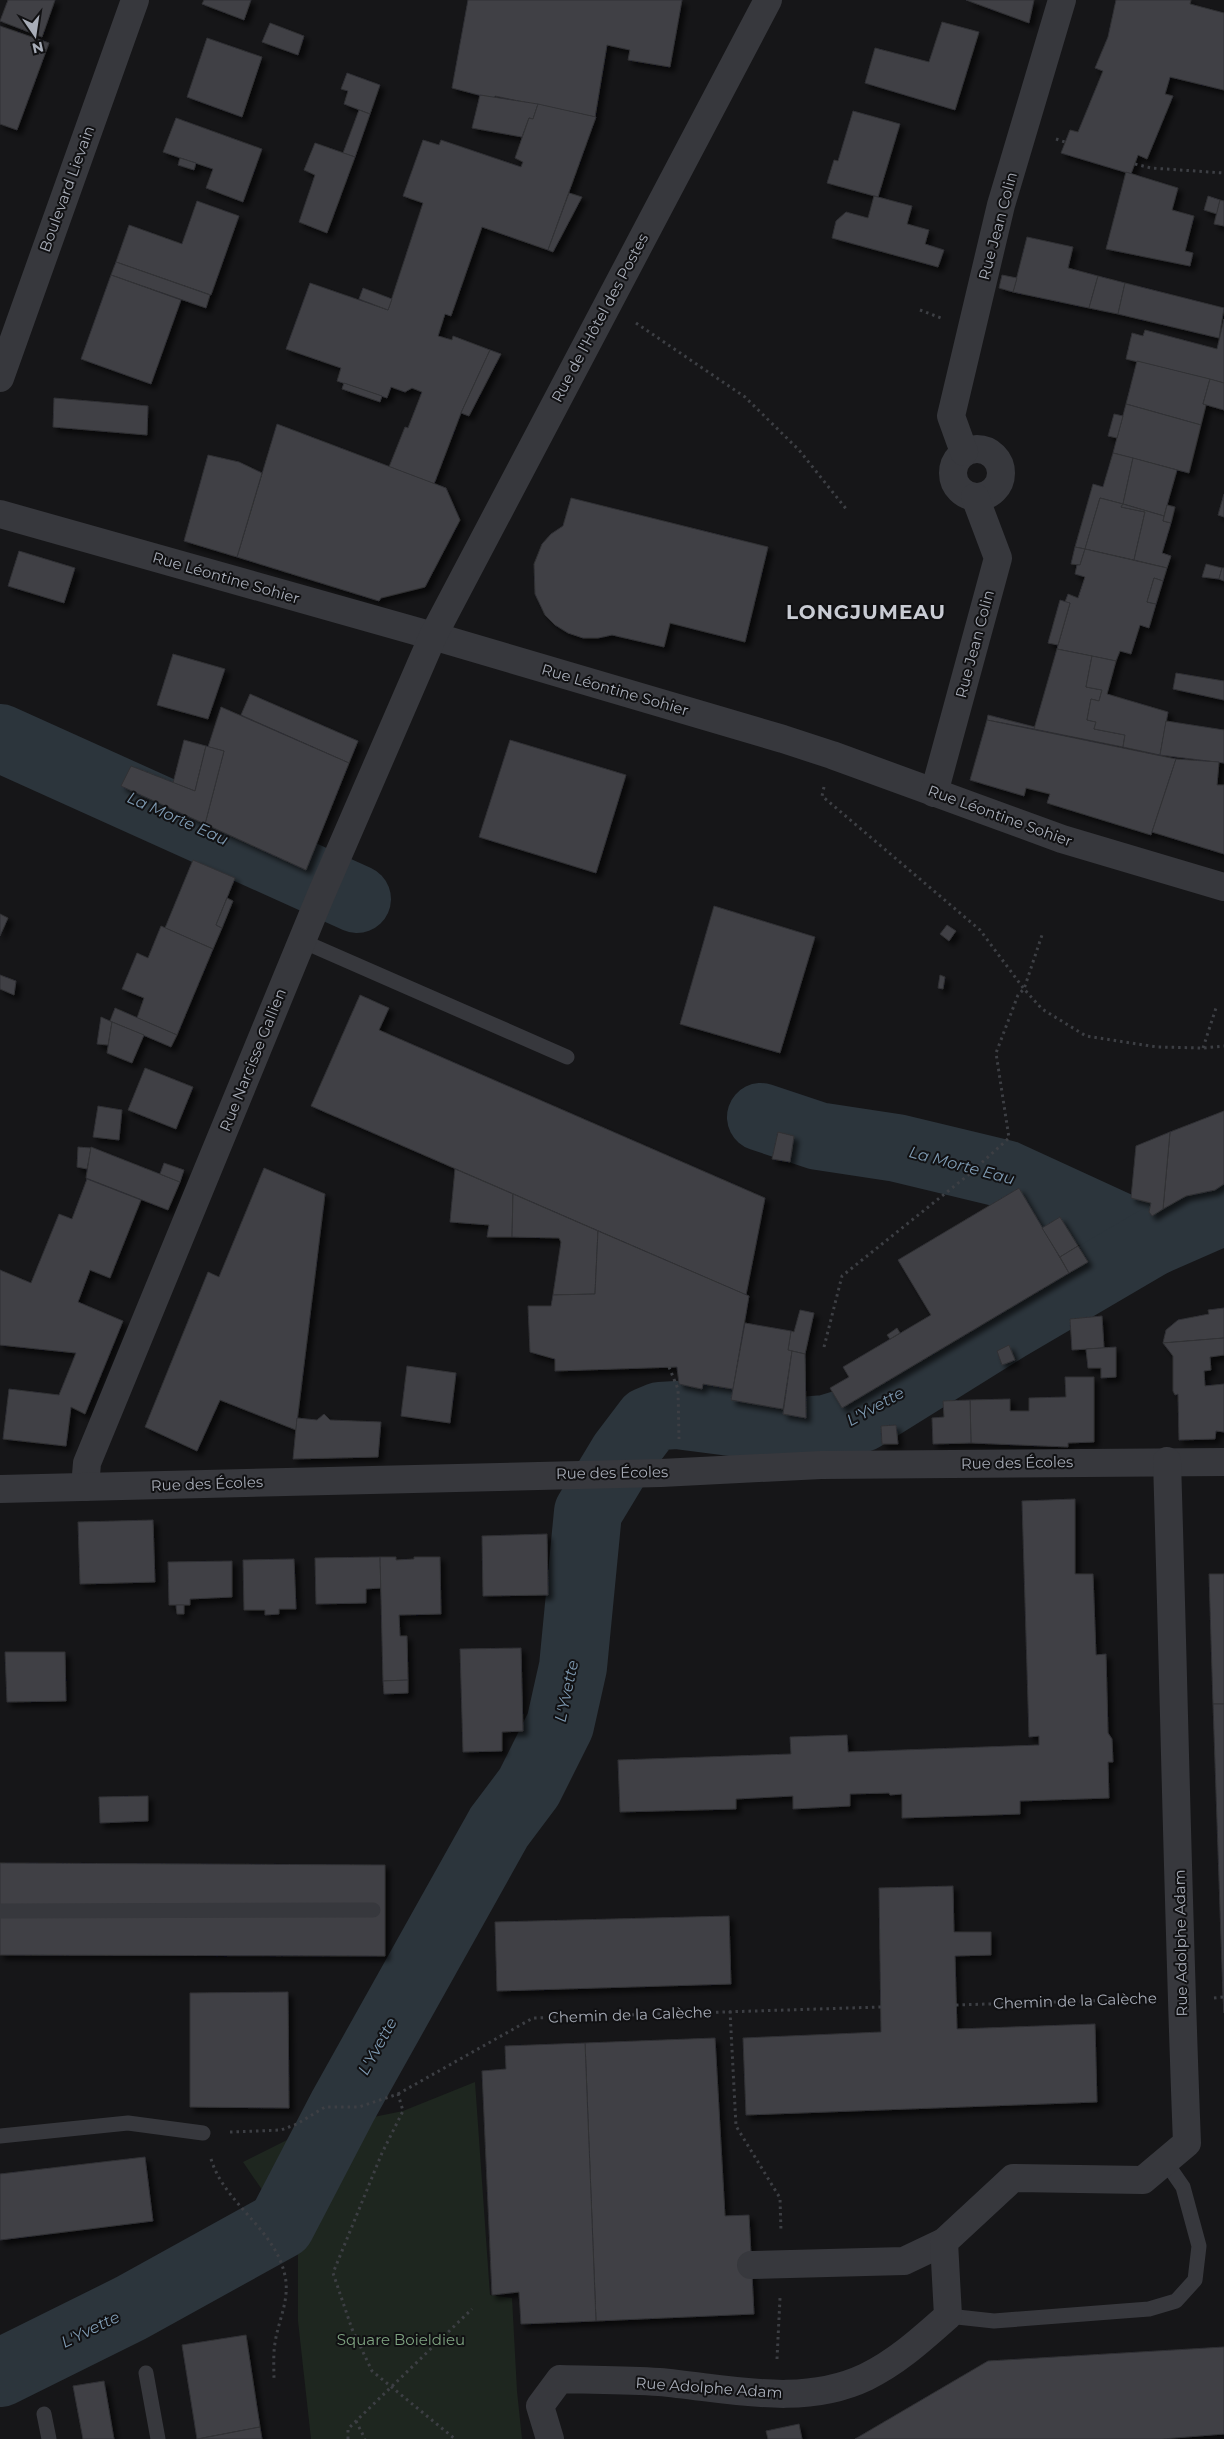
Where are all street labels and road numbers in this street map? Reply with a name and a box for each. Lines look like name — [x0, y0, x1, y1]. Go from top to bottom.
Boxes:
street label: Boulevard Lievain — [35, 123, 98, 255]
street label: Rue Jean Colin — [974, 170, 1021, 282]
street label: Rue de l'Hôtel des Postes — [547, 230, 652, 405]
street label: Rue Léontine Sohier — [150, 547, 302, 608]
street label: Rue Jean Colin — [951, 588, 998, 700]
street label: Rue Léontine Sohier — [539, 659, 691, 720]
street label: Rue Léontine Sohier — [925, 781, 1075, 851]
street label: Rue Narcisse Gallien — [215, 986, 290, 1134]
street label: Rue des Écoles — [961, 1452, 1073, 1473]
street label: Rue des Écoles — [556, 1462, 668, 1483]
street label: Rue des Écoles — [150, 1472, 264, 1495]
street label: Rue Adolphe Adam — [1170, 1869, 1191, 2017]
street label: Chemin de la Calèche — [993, 1988, 1157, 2013]
street label: Chemin de la Calèche — [548, 2002, 712, 2027]
street label: Rue Adolphe Adam — [635, 2373, 783, 2402]

